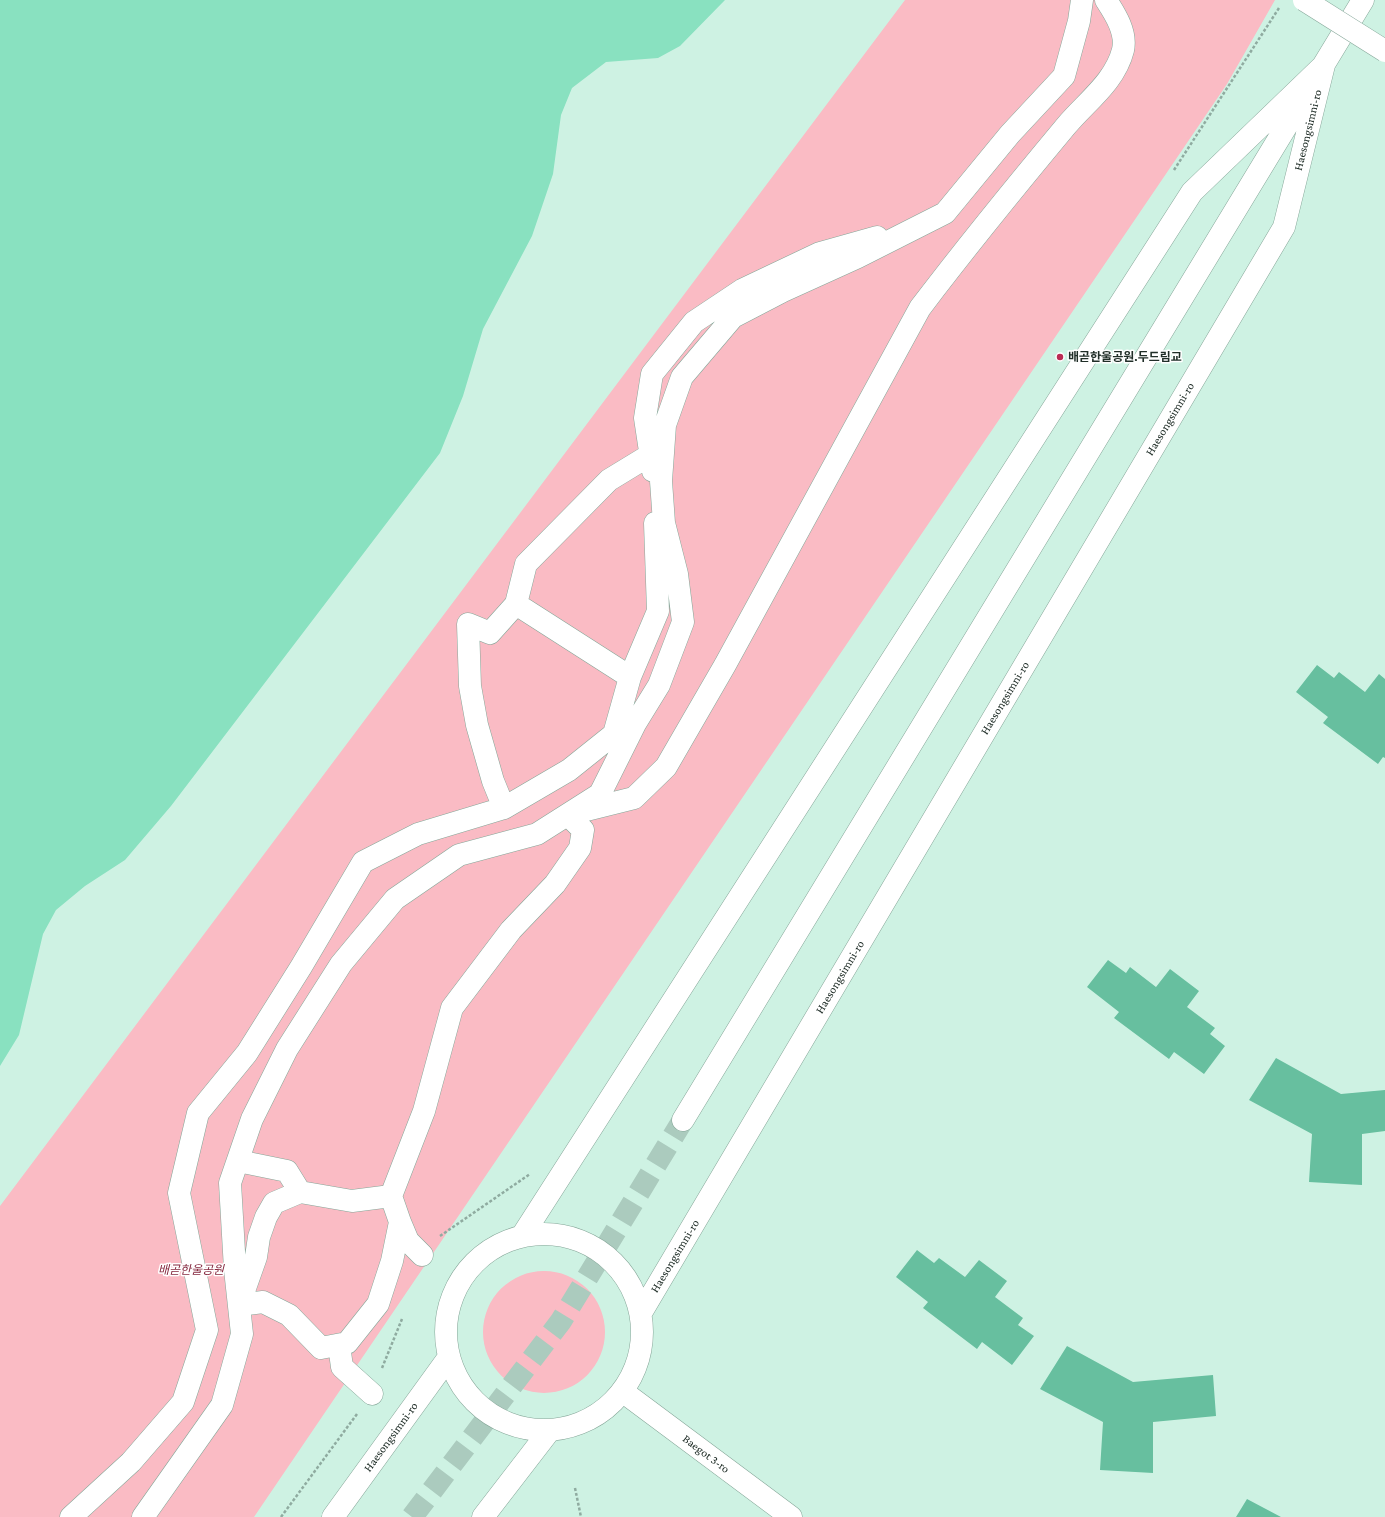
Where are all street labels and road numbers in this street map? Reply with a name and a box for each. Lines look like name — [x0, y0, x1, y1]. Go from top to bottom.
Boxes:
street label: Haesongsimni-ro — [1291, 88, 1325, 172]
street label: Haesongsimni-ro — [1142, 380, 1198, 458]
street label: Haesongsimni-ro — [977, 659, 1033, 737]
street label: Haesongsimni-ro — [812, 938, 868, 1016]
street label: Haesongsimni-ro — [647, 1217, 703, 1295]
street label: Haesongsimni-ro — [361, 1399, 421, 1475]
street label: Baegot 3-ro — [680, 1432, 732, 1476]

